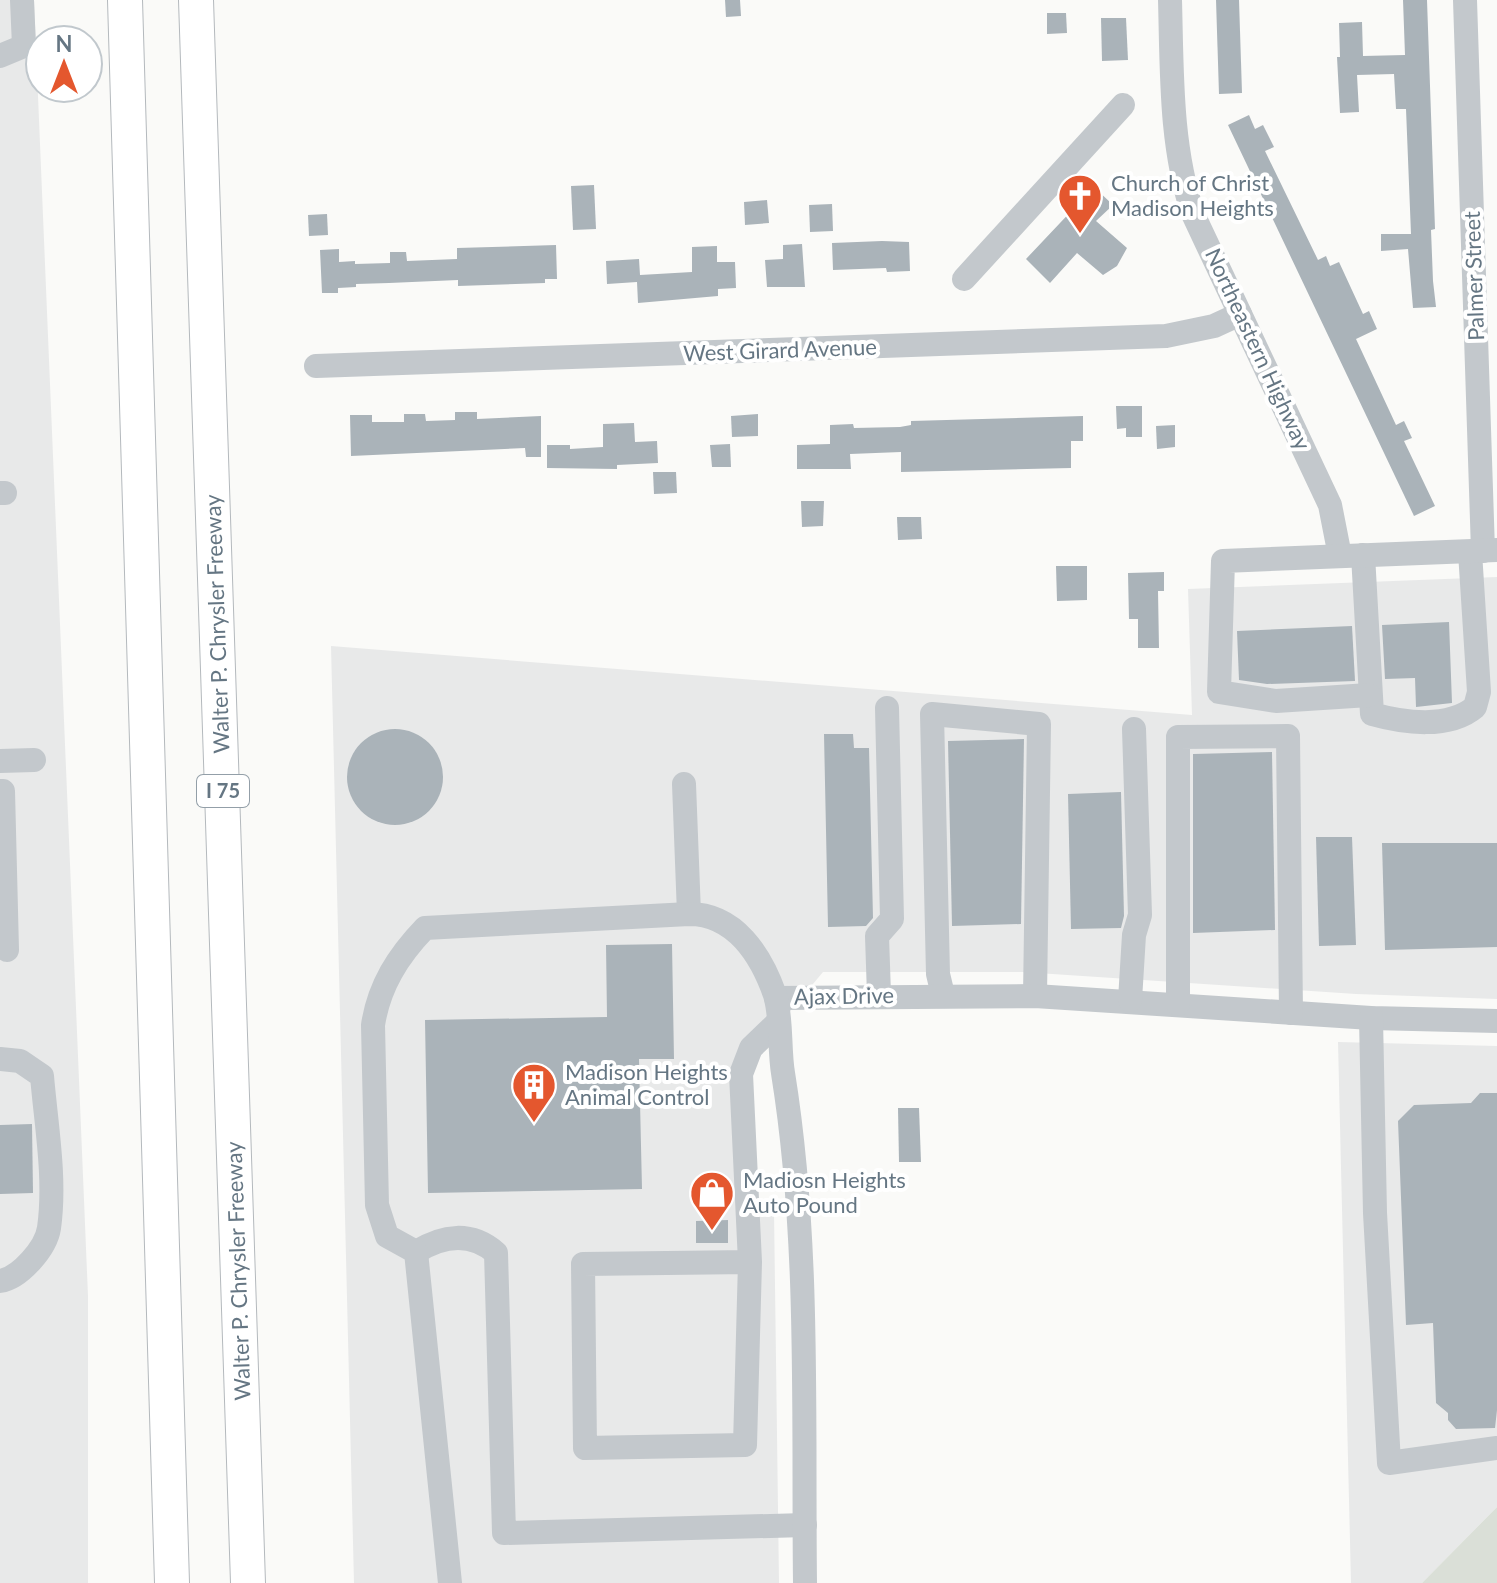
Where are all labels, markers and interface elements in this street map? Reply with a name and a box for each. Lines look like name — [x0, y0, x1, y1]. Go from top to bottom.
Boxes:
north arrow — [24, 24, 104, 104]
text: N — [56, 30, 72, 57]
place label: Church of Christ Madison Heights — [1111, 169, 1274, 221]
church icon: Church of Christ Madison Heights — [1056, 172, 1104, 235]
street label: Palmer Street — [1458, 211, 1489, 341]
street label: Northeastern Highway — [1200, 244, 1317, 454]
street label: West Girard Avenue — [683, 333, 877, 366]
street label: Walter P. Chrysler Freeway — [198, 493, 235, 754]
road number: I 75 — [197, 775, 249, 807]
street label: Ajax Drive — [794, 981, 894, 1010]
place label: Madison Heights Animal Control — [565, 1058, 728, 1110]
building icon: Madison Heights Animal Control — [510, 1061, 558, 1124]
street label: Walter P. Chrysler Freeway — [219, 1140, 256, 1401]
place label: Madiosn Heights Auto Pound — [743, 1166, 906, 1218]
shop icon: Madiosn Heights Auto Pound — [688, 1169, 736, 1232]

